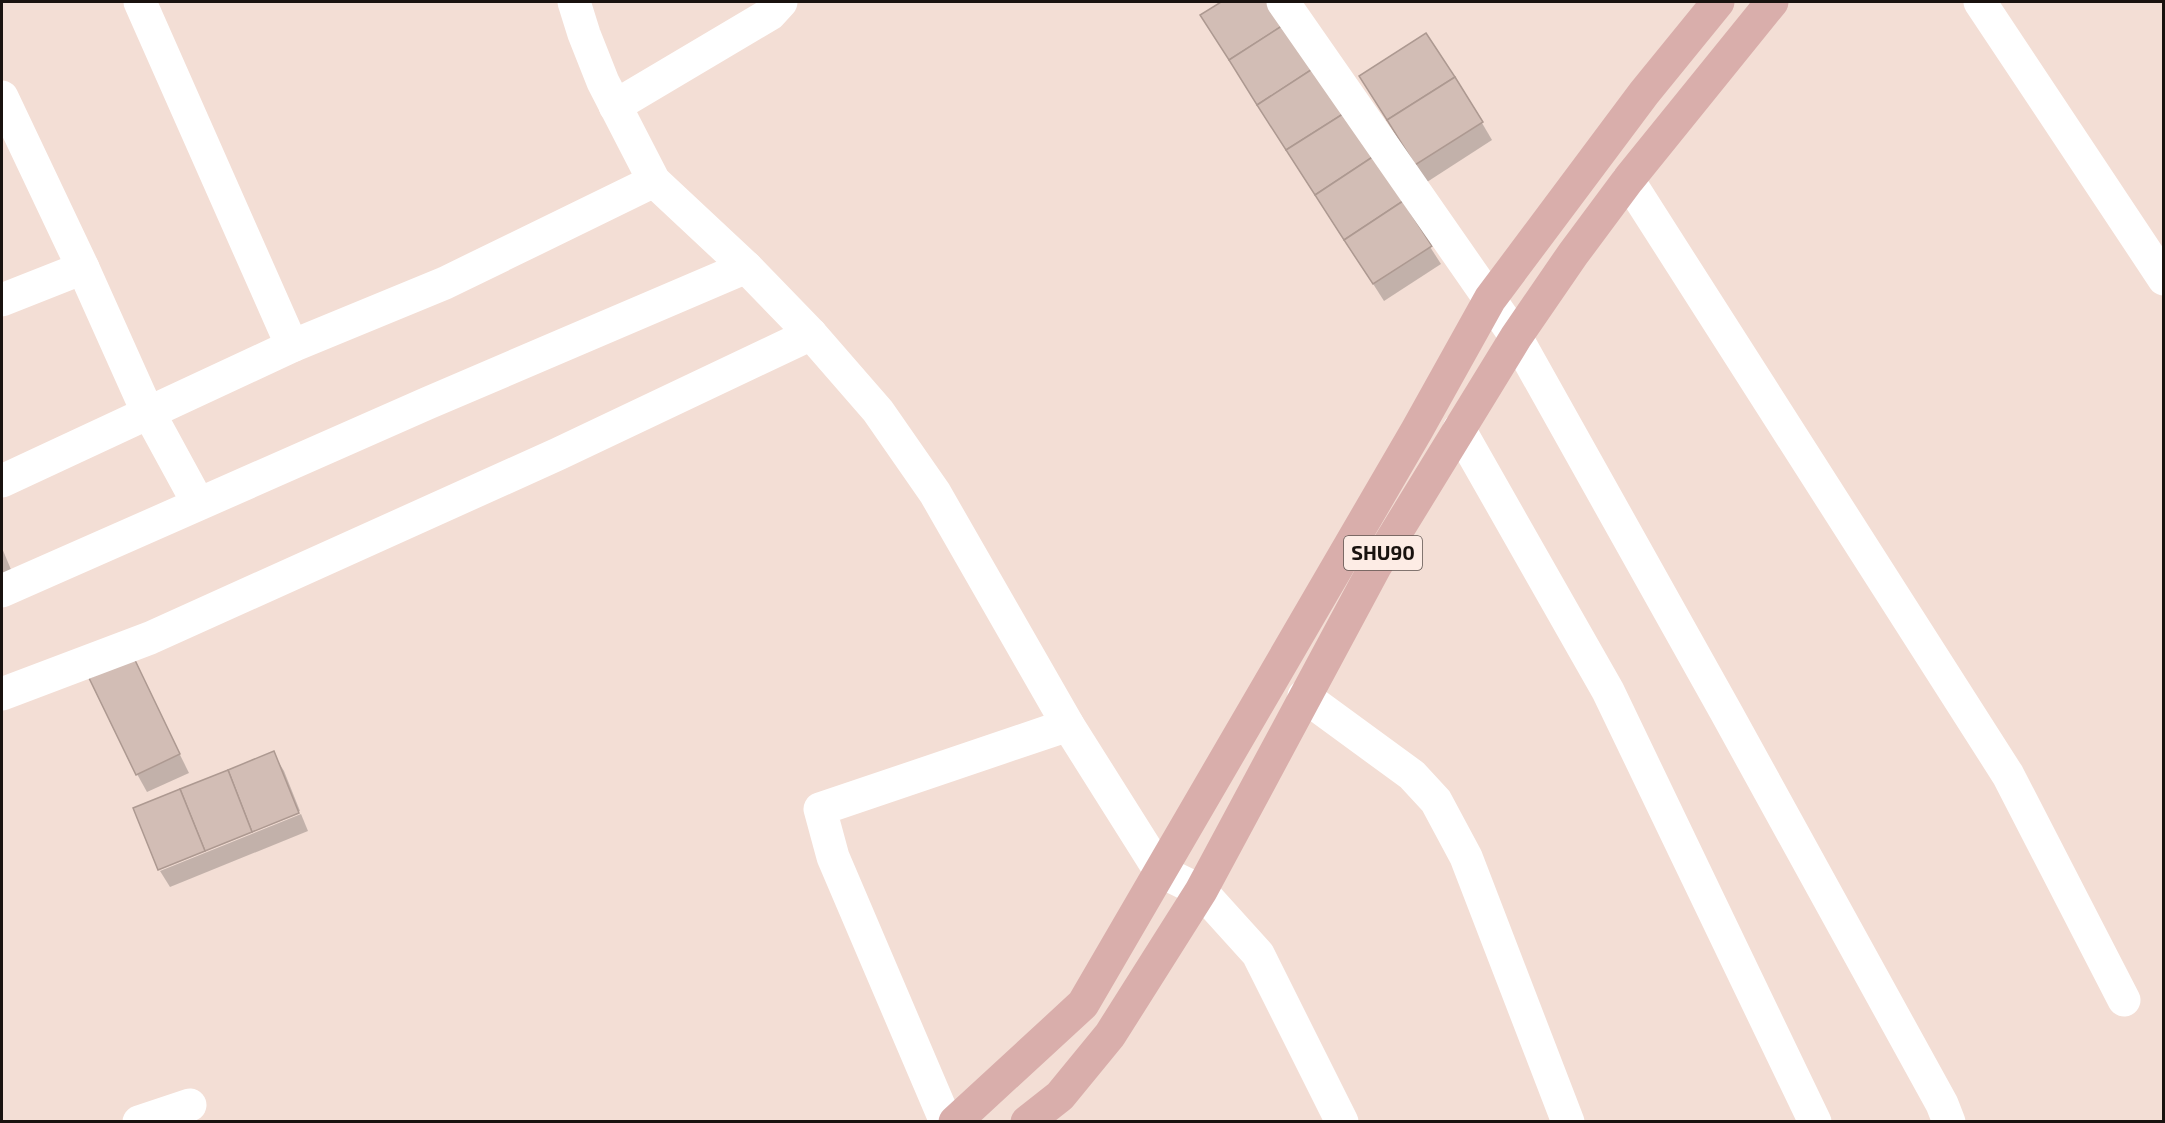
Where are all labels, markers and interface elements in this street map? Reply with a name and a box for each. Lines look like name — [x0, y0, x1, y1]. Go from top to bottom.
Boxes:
road number: SHU90 — [1344, 536, 1422, 570]

